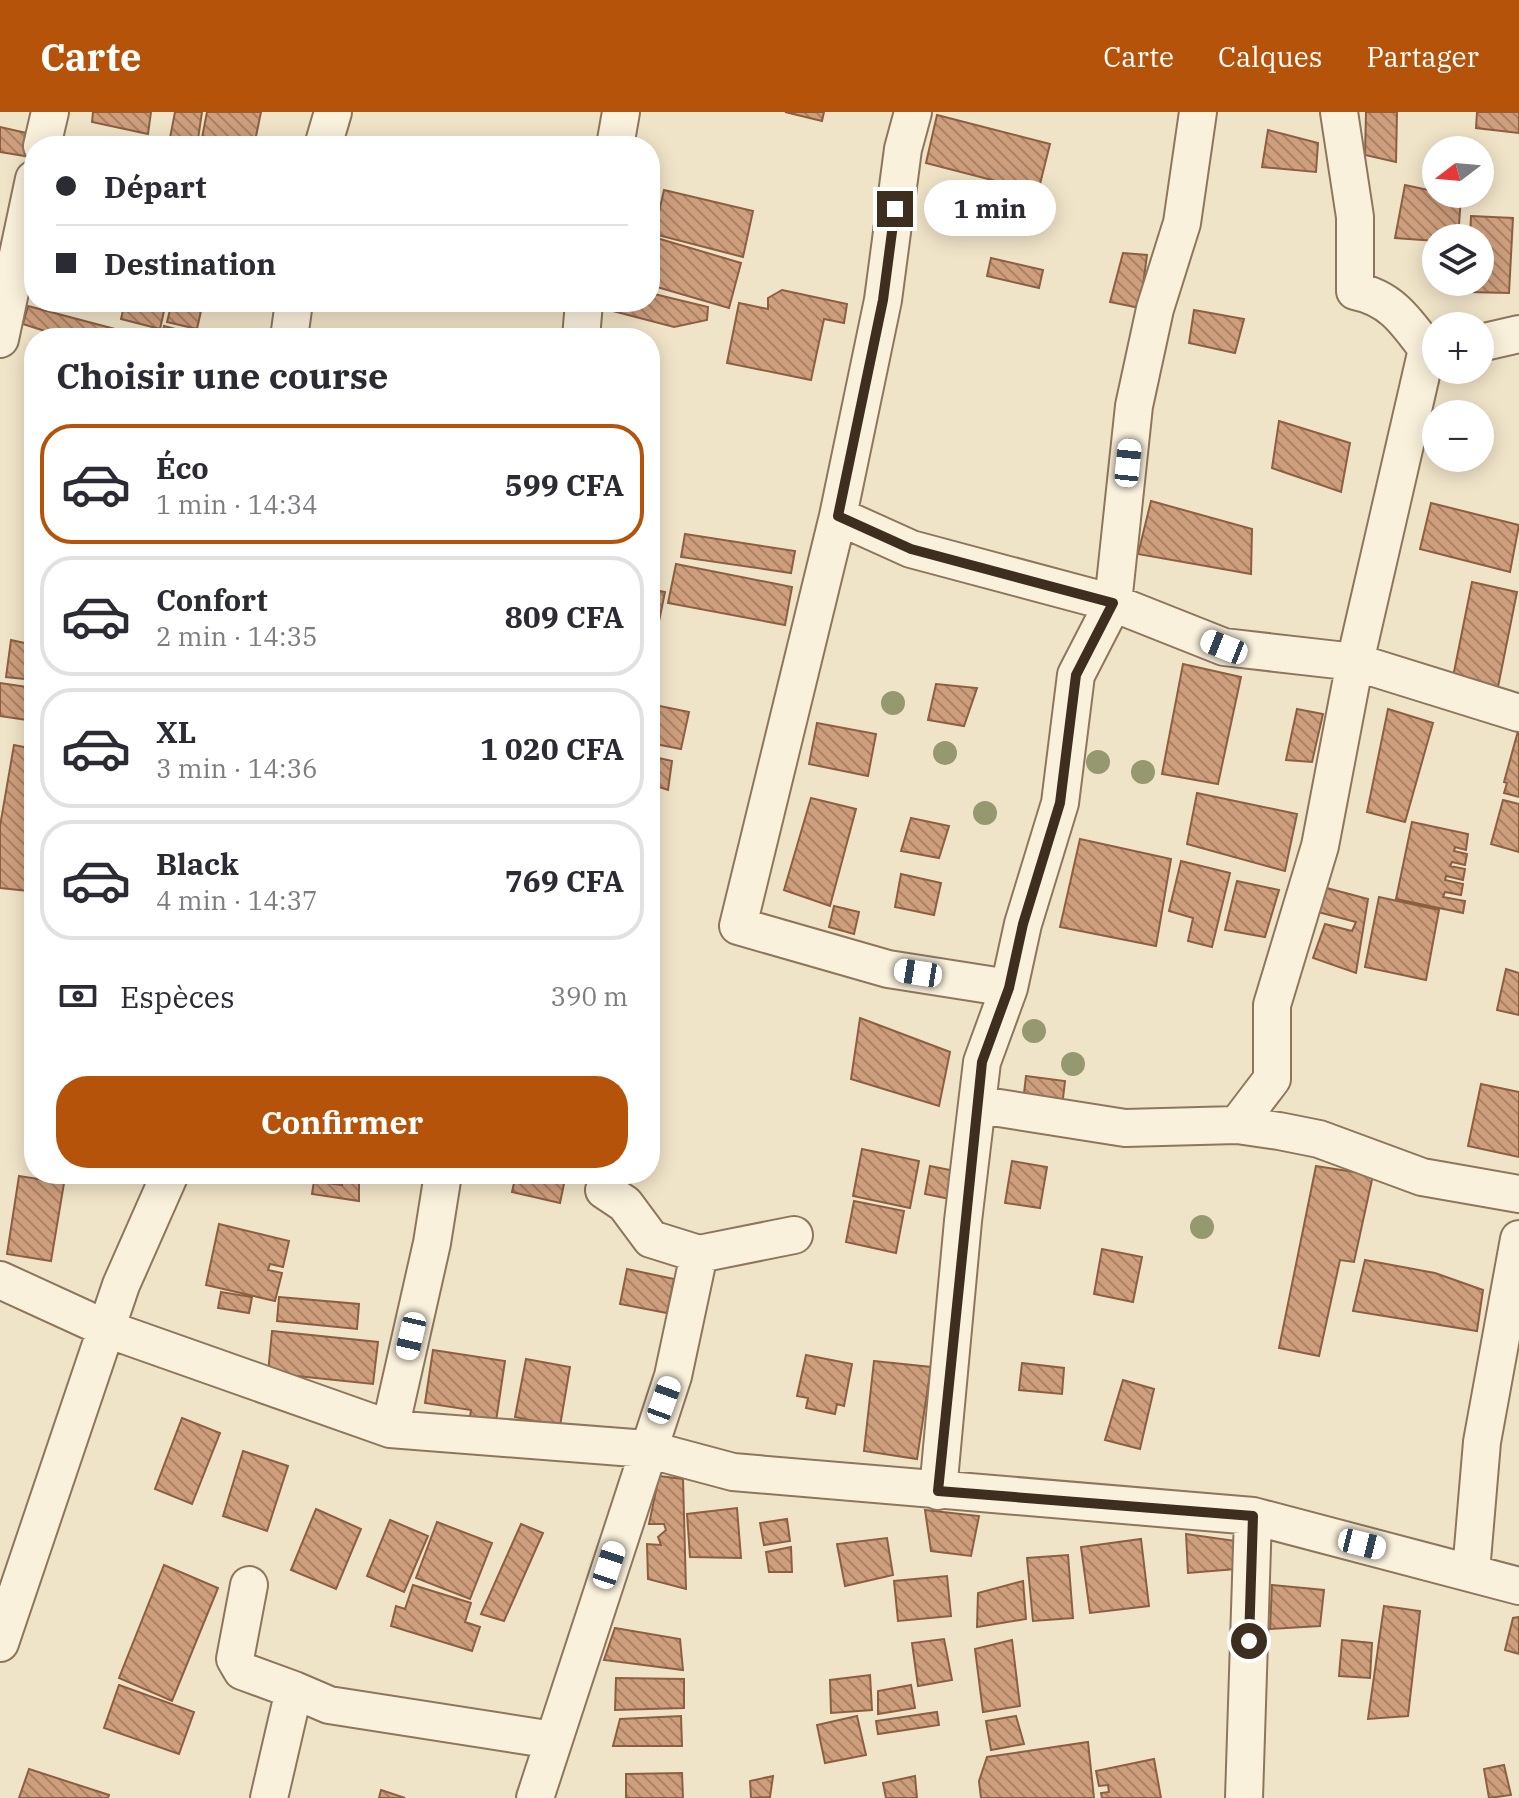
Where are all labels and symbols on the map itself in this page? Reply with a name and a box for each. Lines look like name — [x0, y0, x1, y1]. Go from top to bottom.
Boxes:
north arrow — [1422, 136, 1494, 208]
callout: 1 min — [923, 181, 1055, 237]
route end — [877, 191, 913, 227]
car — [1114, 438, 1142, 488]
car — [1197, 627, 1251, 667]
car — [892, 957, 944, 989]
car — [394, 1310, 428, 1362]
car — [645, 1373, 683, 1427]
car — [1336, 1527, 1388, 1561]
car — [590, 1538, 628, 1592]
route start — [1231, 1623, 1267, 1659]

